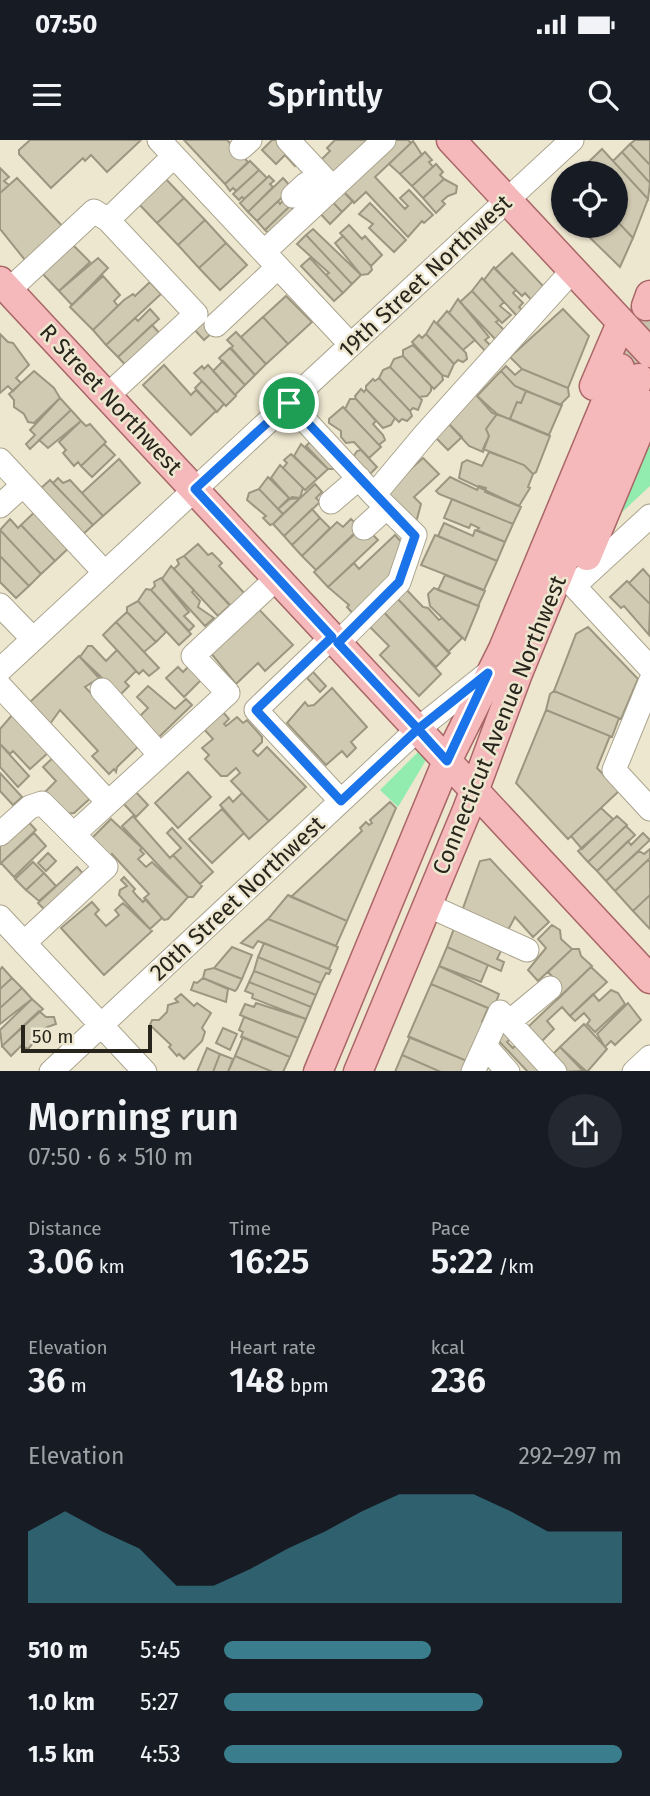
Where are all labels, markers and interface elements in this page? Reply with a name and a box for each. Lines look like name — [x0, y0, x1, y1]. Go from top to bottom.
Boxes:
text: 07:50 — [35, 9, 97, 40]
icon: menu — [28, 76, 66, 114]
text: Sprintly — [268, 76, 382, 114]
icon: search — [584, 76, 622, 114]
map controls — [551, 161, 628, 238]
button: locate — [551, 161, 628, 238]
street label: 19th Street Northwest — [333, 188, 518, 363]
street label: R Street Northwest — [34, 318, 189, 481]
pin — [259, 373, 319, 433]
icon: arrive — [270, 384, 308, 422]
street label: Connecticut Avenue Northwest — [426, 571, 572, 879]
street label: 20th Street Northwest — [144, 809, 331, 986]
scale bar — [21, 1022, 152, 1054]
text: 50 m — [32, 1025, 73, 1048]
text: Morning run — [28, 1094, 239, 1140]
button: share — [548, 1094, 622, 1168]
text: 07:50 · 6 × 510 m — [28, 1143, 193, 1171]
text: Distance — [28, 1217, 102, 1240]
text: Time — [229, 1217, 271, 1240]
text: Pace — [431, 1217, 470, 1240]
text: 3.06 — [28, 1240, 94, 1282]
text: 16:25 — [229, 1240, 310, 1282]
text: 5:22 — [431, 1240, 493, 1282]
text: km — [94, 1255, 125, 1278]
text: /km — [493, 1255, 534, 1278]
text: Elevation — [28, 1336, 108, 1359]
text: Heart rate — [229, 1336, 316, 1359]
text: kcal — [431, 1336, 465, 1359]
text: 36 — [28, 1359, 66, 1401]
text: 148 — [229, 1359, 285, 1401]
text: 236 — [431, 1359, 486, 1401]
text: m — [66, 1374, 87, 1397]
text: bpm — [285, 1374, 329, 1397]
text: Elevation — [28, 1442, 124, 1470]
text: 292–297 m — [518, 1442, 622, 1470]
text: 510 m — [28, 1636, 88, 1664]
text: 5:45 — [140, 1636, 180, 1664]
text: 1.0 km — [28, 1688, 95, 1716]
text: 5:27 — [140, 1688, 178, 1716]
text: 1.5 km — [28, 1740, 94, 1768]
text: 4:53 — [140, 1740, 181, 1768]

